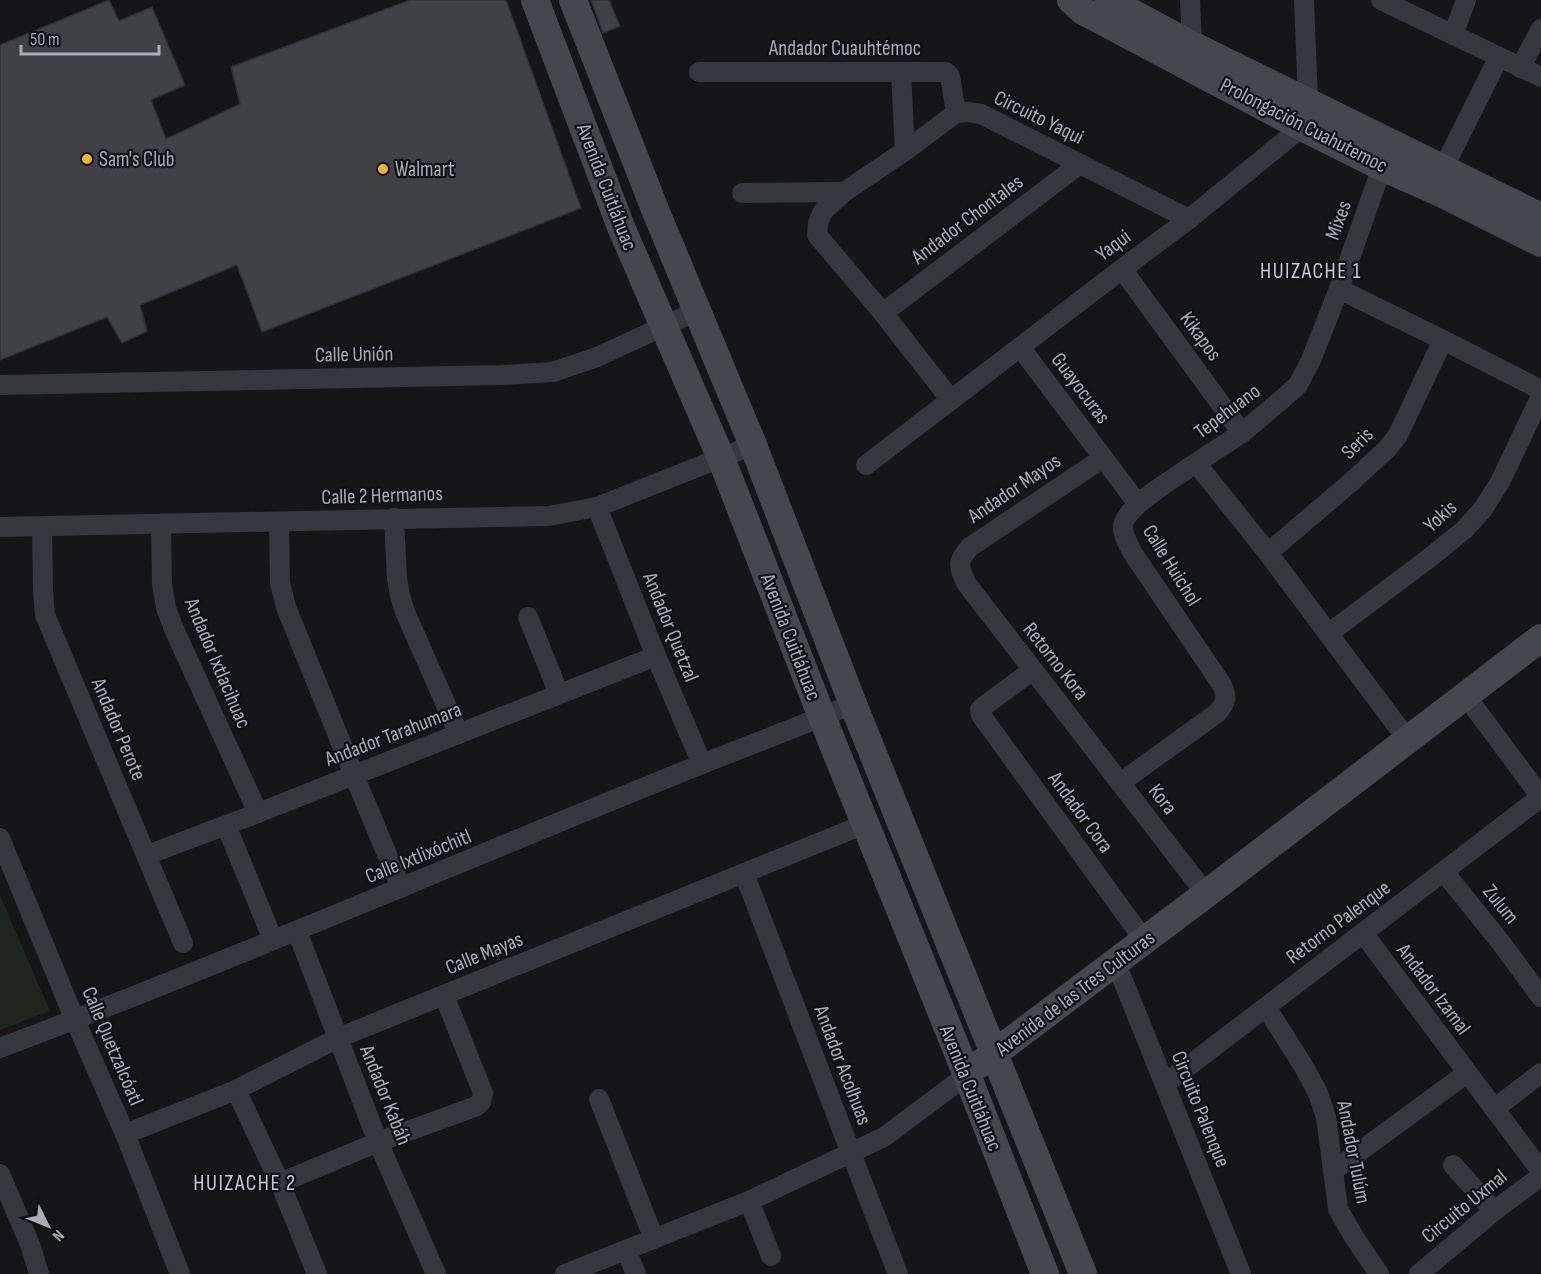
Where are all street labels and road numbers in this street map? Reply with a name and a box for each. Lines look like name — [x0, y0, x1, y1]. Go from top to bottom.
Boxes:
street label: Andador Cuauhtémoc — [768, 36, 921, 61]
street label: Prolongación Cuahutemoc — [1216, 72, 1392, 178]
street label: Circuito Yaqui — [990, 85, 1088, 150]
street label: Avenida Cuitláhuac — [571, 119, 642, 254]
street label: Andador Chontales — [906, 169, 1028, 270]
street label: Mixes — [1320, 197, 1357, 243]
street label: Yaqui — [1091, 224, 1136, 267]
street label: Kikapos — [1174, 307, 1227, 366]
street label: Calle Unión — [315, 341, 393, 368]
street label: Guayocuras — [1046, 348, 1115, 429]
street label: Tepehuano — [1189, 378, 1265, 444]
street label: Seris — [1336, 422, 1379, 465]
street label: Andador Mayos — [962, 448, 1065, 529]
street label: Calle 2 Hermanos — [321, 481, 443, 510]
street label: Yokis — [1419, 495, 1462, 538]
street label: Calle Huichol — [1137, 520, 1206, 610]
street label: Andador Quetzal — [637, 568, 704, 685]
street label: Avenida Cuitláhuac — [755, 569, 826, 704]
street label: Andador Ixtlacihuac — [178, 593, 256, 732]
street label: Retorno Kora — [1018, 618, 1094, 705]
street label: Andador Perote — [85, 673, 151, 784]
street label: Andador Tarahumara — [320, 697, 465, 772]
street label: Andador Cora — [1042, 766, 1118, 858]
street label: Kora — [1143, 779, 1182, 819]
street label: Calle Ixtlixóchitl — [362, 824, 475, 889]
street label: Retorno Palenque — [1281, 875, 1395, 970]
street label: Zulum — [1477, 880, 1524, 929]
street label: Avenida de las Tres Culturas — [990, 925, 1160, 1062]
street label: Calle Mayas — [442, 927, 527, 980]
street label: Andador Izamal — [1391, 938, 1476, 1040]
street label: Calle Quetzalcóatl — [76, 983, 149, 1109]
street label: Andador Acolhuas — [808, 1001, 877, 1128]
street label: Avenida Cuitláhuac — [934, 1021, 1007, 1155]
street label: Andador Kabáh — [354, 1041, 417, 1149]
street label: Circuito Palenque — [1166, 1047, 1235, 1171]
street label: Andador Tulúm — [1331, 1098, 1376, 1206]
street label: Circuito Uxmal — [1416, 1164, 1512, 1248]

